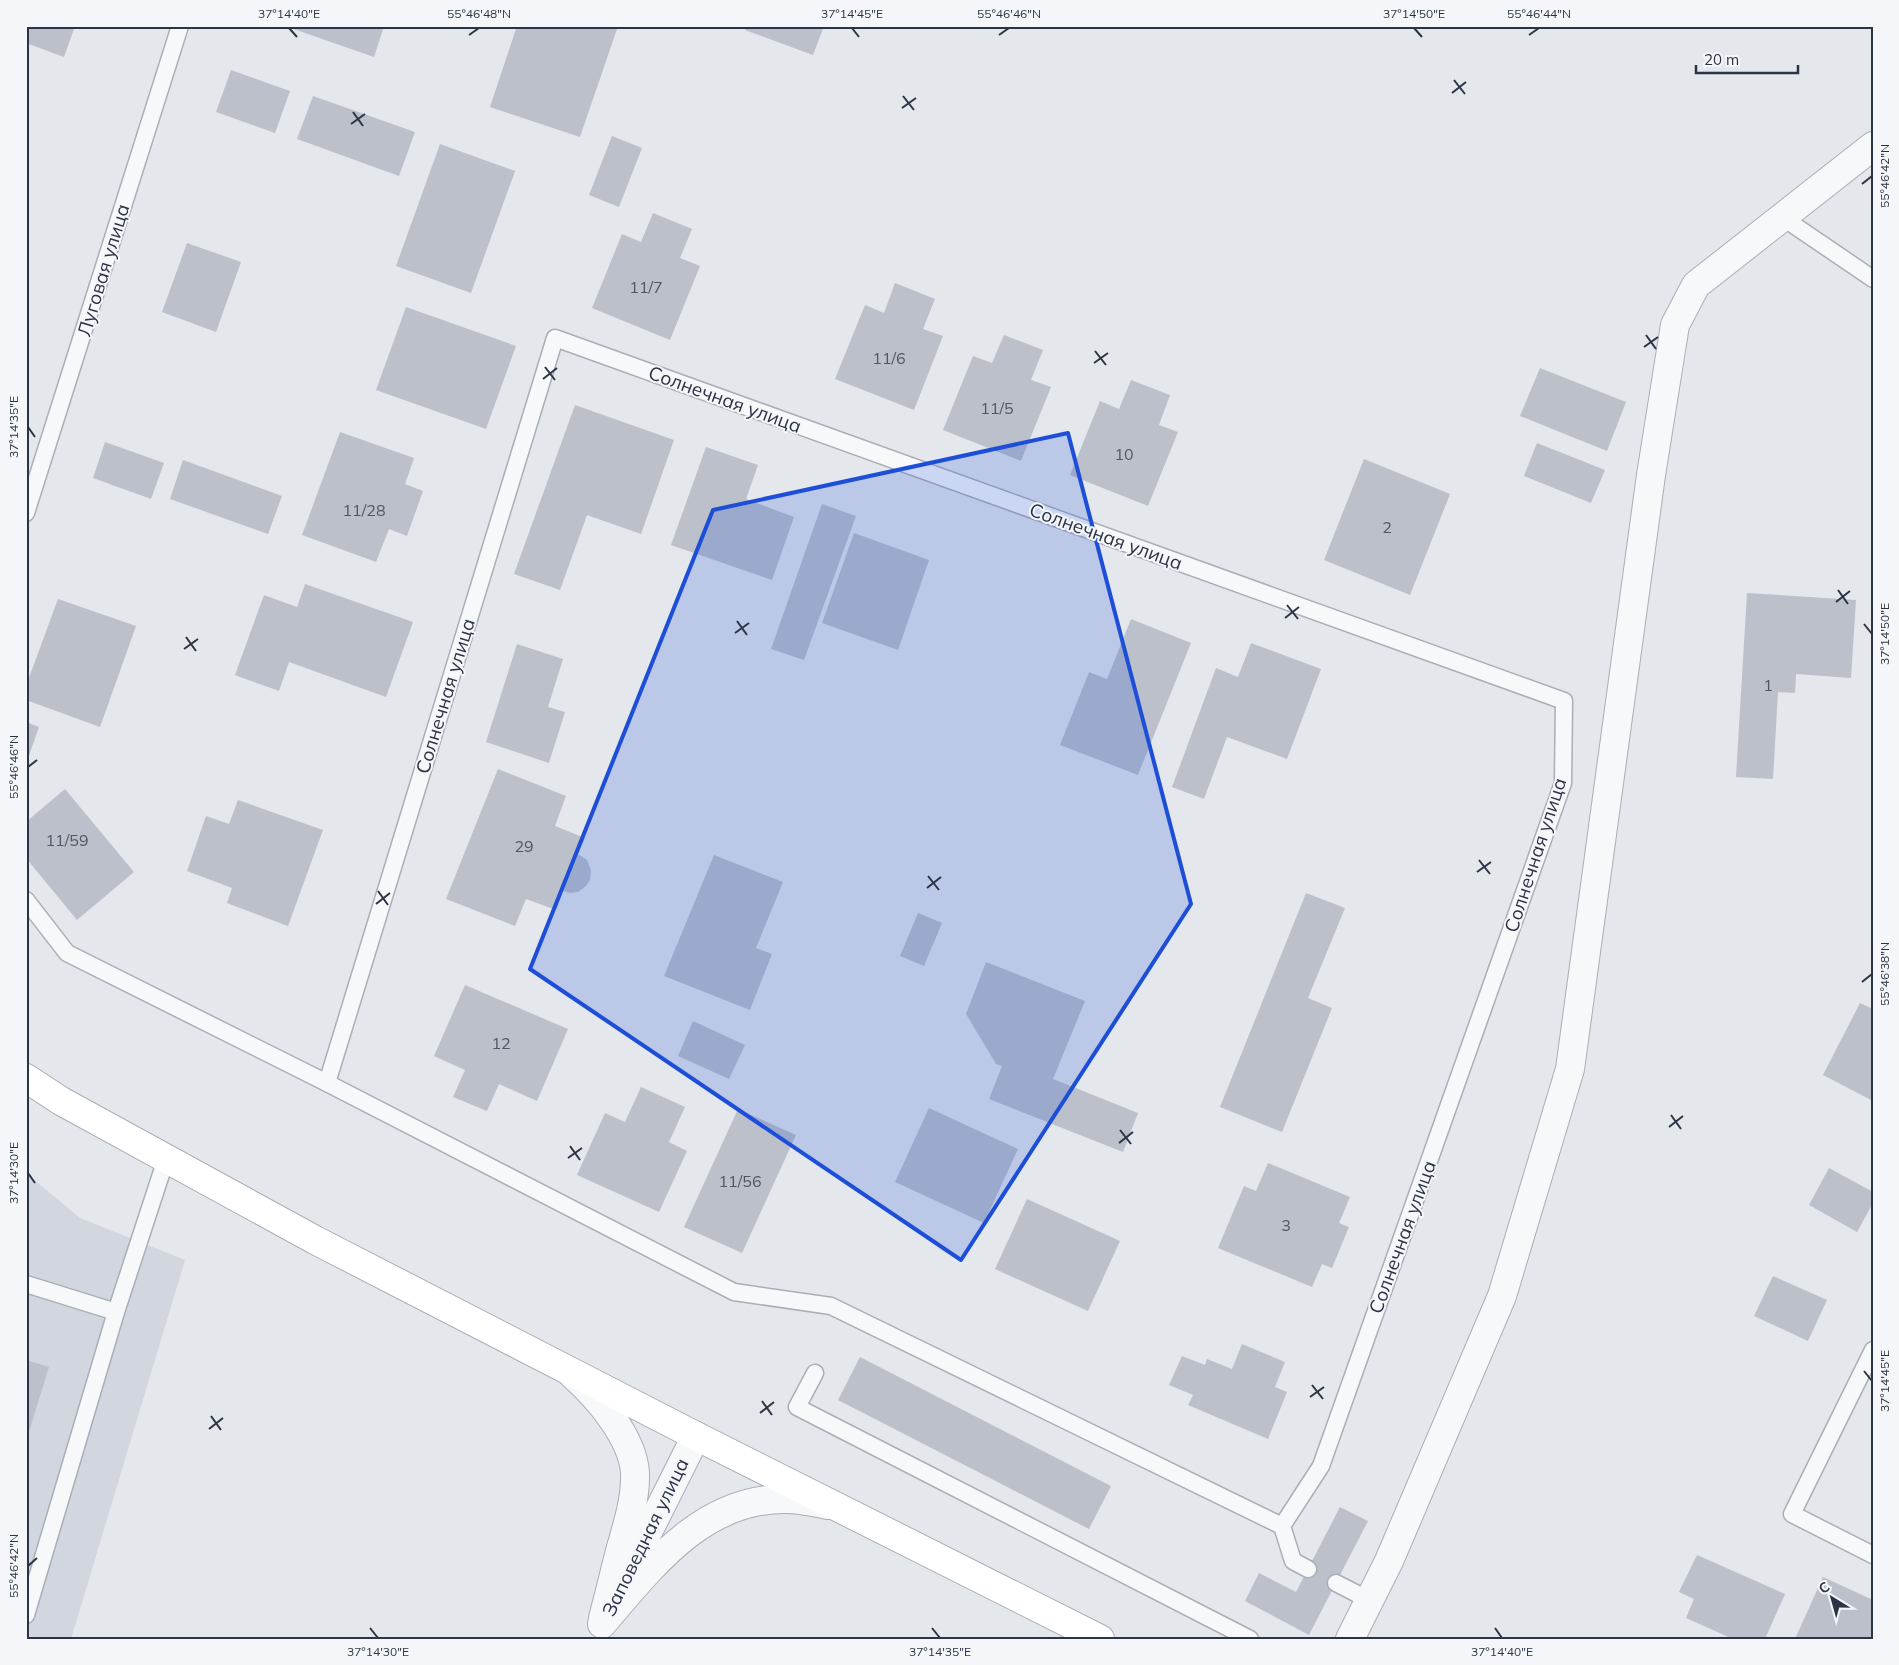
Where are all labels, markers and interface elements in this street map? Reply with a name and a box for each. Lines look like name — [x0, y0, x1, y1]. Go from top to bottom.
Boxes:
text: 37°14'40"E — [258, 6, 320, 21]
text: 55°46'48"N — [447, 6, 511, 21]
text: 37°14'45"E — [821, 6, 883, 21]
text: 55°46'46"N — [977, 6, 1041, 21]
text: 37°14'50"E — [1383, 6, 1445, 21]
text: 55°46'44"N — [1507, 6, 1571, 21]
scale bar — [1696, 42, 1799, 74]
text: 20 m — [1704, 50, 1739, 69]
text: 55°46'42"N — [1877, 144, 1892, 208]
street label: Луговая улица — [71, 201, 135, 339]
house number: 11/7 — [629, 277, 663, 297]
house number: 11/6 — [872, 348, 906, 368]
street label: Солнечная улица — [645, 360, 805, 438]
text: 37°14'35"E — [6, 396, 21, 458]
house number: 11/5 — [980, 398, 1014, 418]
house number: 10 — [1114, 444, 1134, 464]
street label: Солнечная улица — [1026, 497, 1186, 575]
house number: 11/28 — [343, 500, 385, 520]
house number: 2 — [1382, 517, 1392, 537]
text: 37°14'50"E — [1877, 603, 1892, 665]
street label: Солнечная улица — [410, 615, 480, 777]
house number: 1 — [1763, 675, 1773, 695]
text: 55°46'46"N — [6, 735, 21, 799]
street label: Солнечная улица — [1499, 775, 1571, 935]
house number: 11/59 — [46, 830, 88, 850]
house number: 29 — [514, 836, 534, 856]
text: 55°46'38"N — [1877, 942, 1892, 1006]
house number: 12 — [491, 1033, 511, 1053]
text: 37°14'30"E — [6, 1142, 21, 1204]
street label: Солнечная улица — [1363, 1157, 1441, 1317]
house number: 11/56 — [719, 1171, 761, 1191]
house number: 3 — [1281, 1215, 1291, 1235]
text: 37°14'45"E — [1877, 1350, 1892, 1412]
street label: Заповедная улица — [596, 1454, 694, 1620]
text: 55°46'42"N — [6, 1534, 21, 1598]
north arrow — [1806, 1572, 1856, 1622]
text: С — [1815, 1578, 1833, 1598]
text: 37°14'30"E — [347, 1644, 409, 1659]
text: 37°14'35"E — [909, 1644, 971, 1659]
text: 37°14'40"E — [1471, 1644, 1533, 1659]

